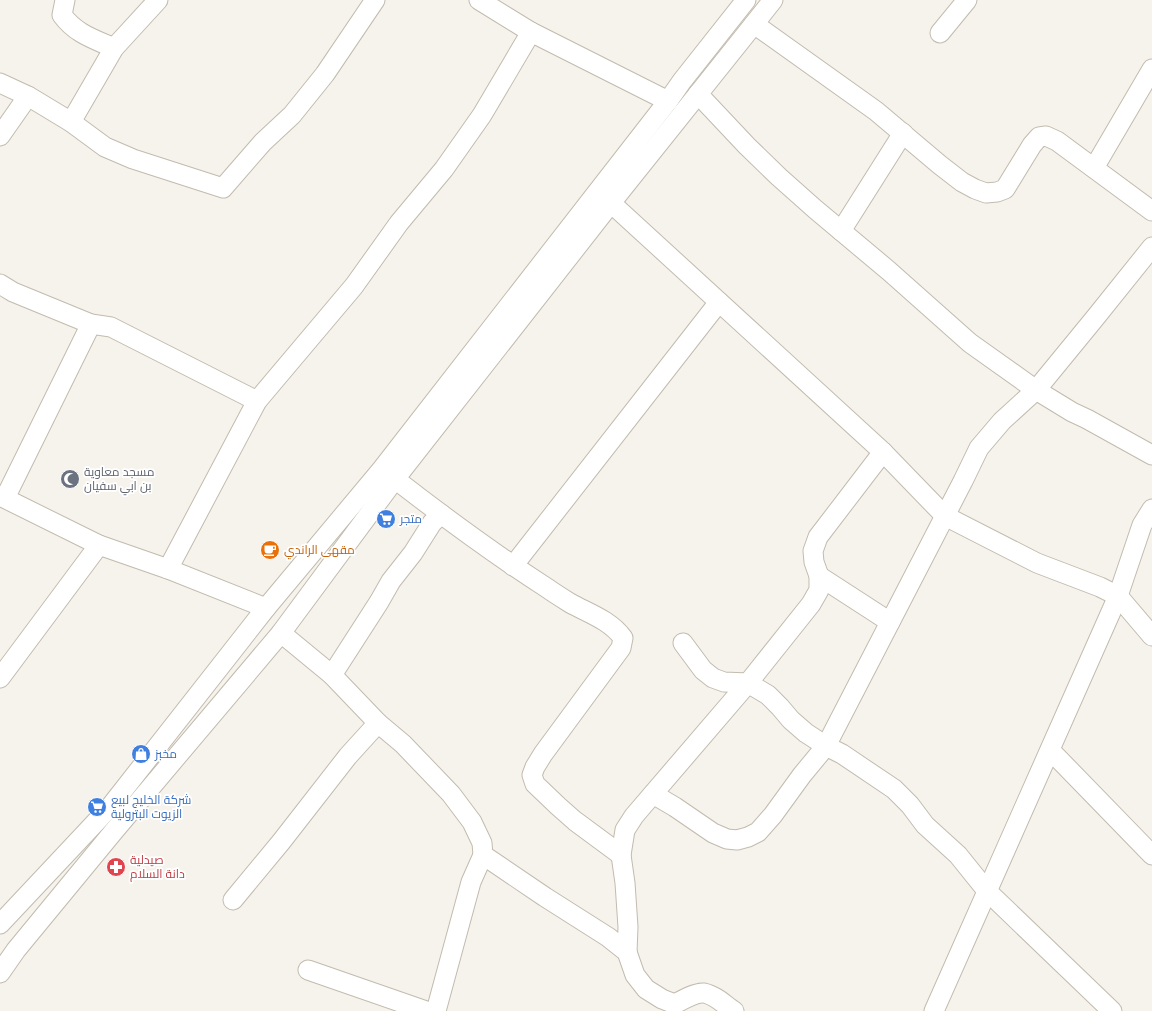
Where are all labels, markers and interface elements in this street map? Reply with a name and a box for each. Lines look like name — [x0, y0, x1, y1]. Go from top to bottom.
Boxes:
place label: مسجد معاوية بن ابي سفيان — [84, 465, 154, 496]
mosque icon: مسجد معاوية بن ابي سفيان — [59, 468, 81, 490]
supermarket icon: متجر — [375, 508, 397, 530]
place label: متجر — [399, 512, 422, 526]
cafe icon: مقهى الراندي — [259, 539, 281, 561]
place label: مقهى الراندي — [284, 543, 355, 560]
shop icon: مخبز — [130, 743, 152, 765]
place label: مخبز — [154, 747, 177, 761]
place label: شركة الخليج لبيع الزيوت البترولية — [111, 793, 191, 821]
supermarket icon: شركة الخليج لبيع الزيوت البترولية — [86, 796, 108, 818]
place label: صيدلية دانة السلام — [130, 853, 185, 882]
pharmacy icon: صيدلية دانة السلام — [105, 856, 127, 878]

